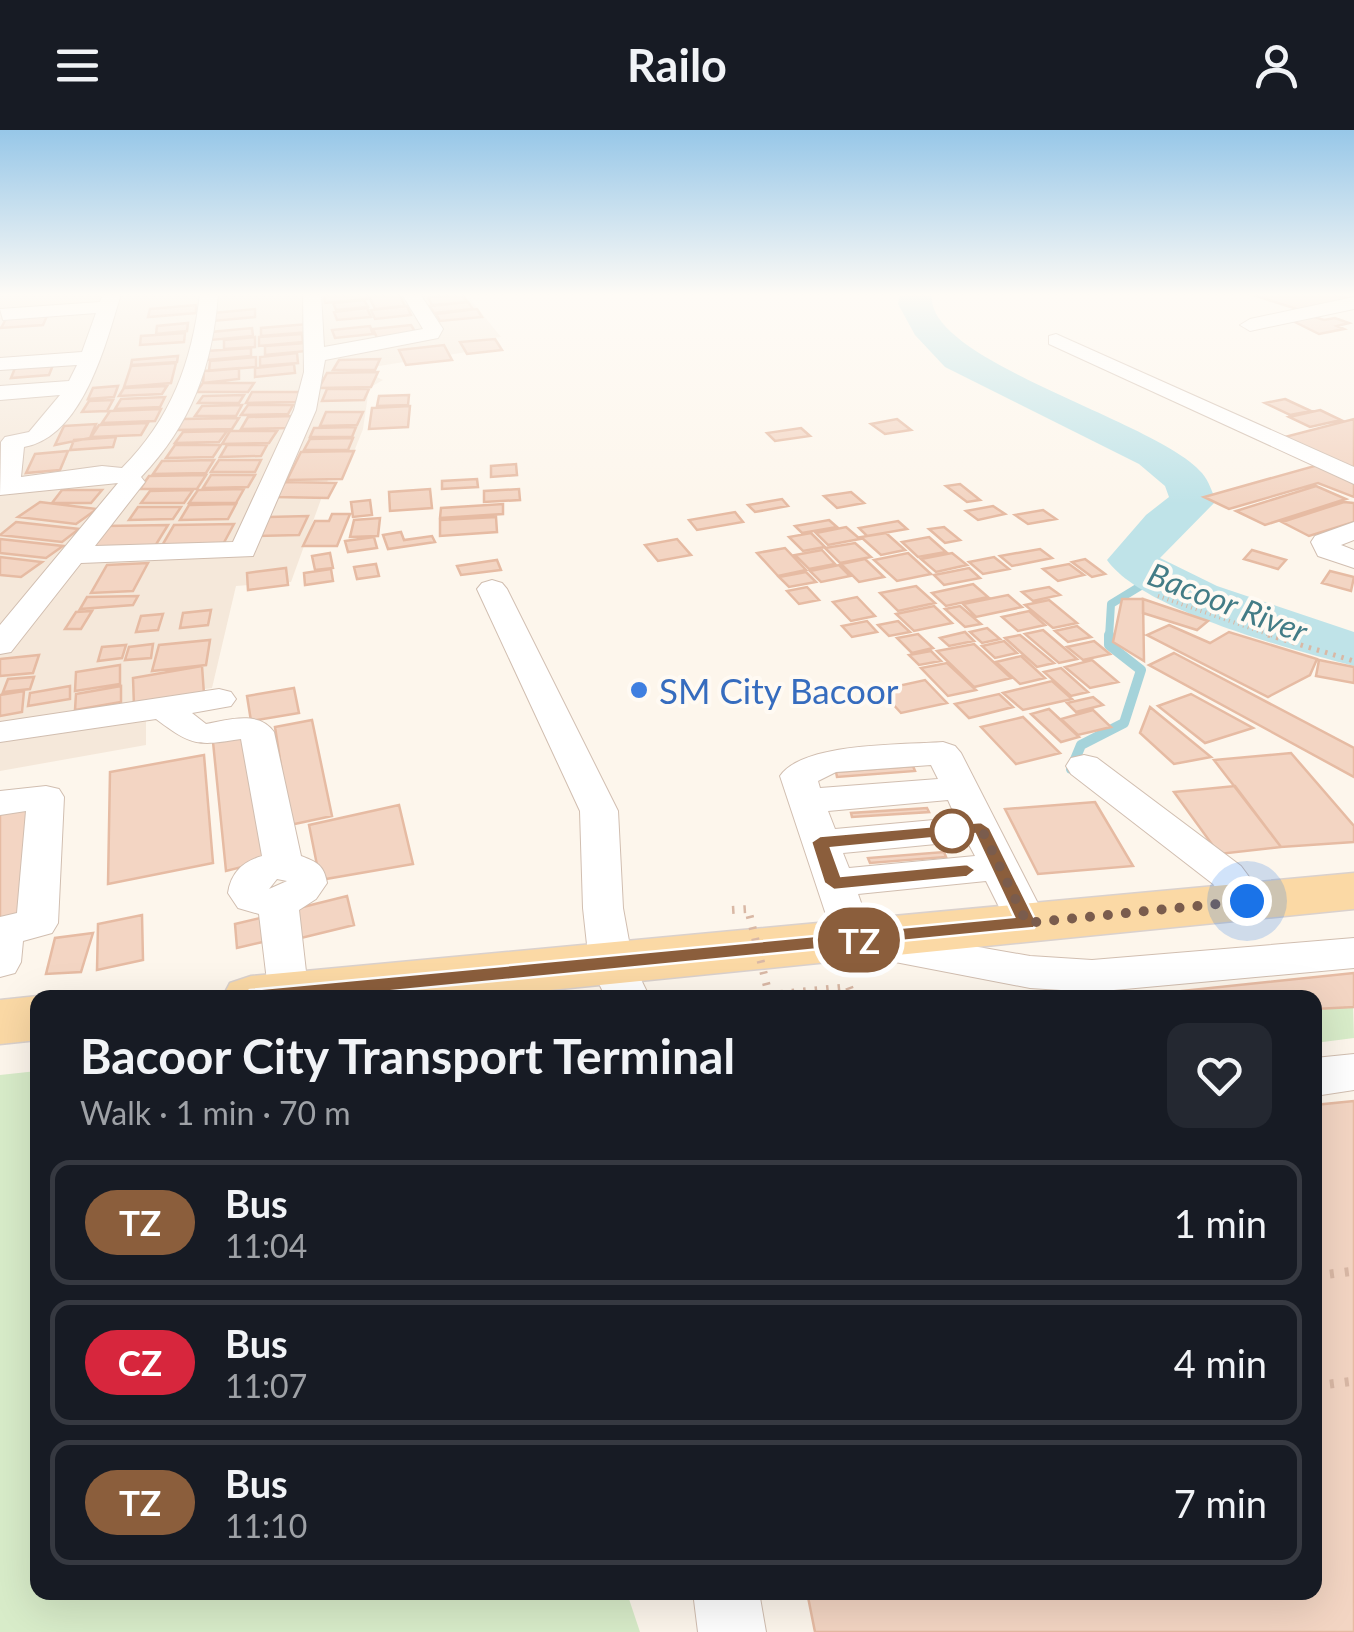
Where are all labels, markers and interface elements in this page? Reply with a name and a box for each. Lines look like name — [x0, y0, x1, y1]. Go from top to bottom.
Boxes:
icon: menu — [50, 38, 105, 93]
text: Railo — [627, 38, 727, 92]
icon: person — [1249, 38, 1304, 93]
water label: Bacoor River — [1143, 554, 1314, 651]
place label: SM City Bacoor — [659, 669, 899, 711]
marker: SM City Bacoor — [628, 679, 650, 701]
unlabelled marker — [931, 810, 973, 852]
your location — [1222, 876, 1272, 926]
line badge: TZ — [814, 908, 904, 972]
text: TZ — [838, 919, 880, 961]
button: heart — [1167, 1023, 1272, 1128]
text: Bacoor City Transport Terminal — [80, 1027, 735, 1084]
text: Walk · 1 min · 70 m — [80, 1093, 351, 1132]
text: Bus — [225, 1180, 288, 1226]
text: 1 min — [1174, 1200, 1267, 1246]
text: TZ — [119, 1201, 161, 1243]
text: 11:04 — [225, 1226, 307, 1265]
text: Bus — [225, 1320, 288, 1366]
text: 4 min — [1174, 1340, 1267, 1386]
text: CZ — [118, 1341, 162, 1383]
text: 11:07 — [225, 1366, 307, 1405]
text: Bus — [225, 1460, 288, 1506]
text: 7 min — [1174, 1480, 1267, 1526]
text: TZ — [119, 1481, 161, 1523]
text: 11:10 — [225, 1506, 307, 1545]

